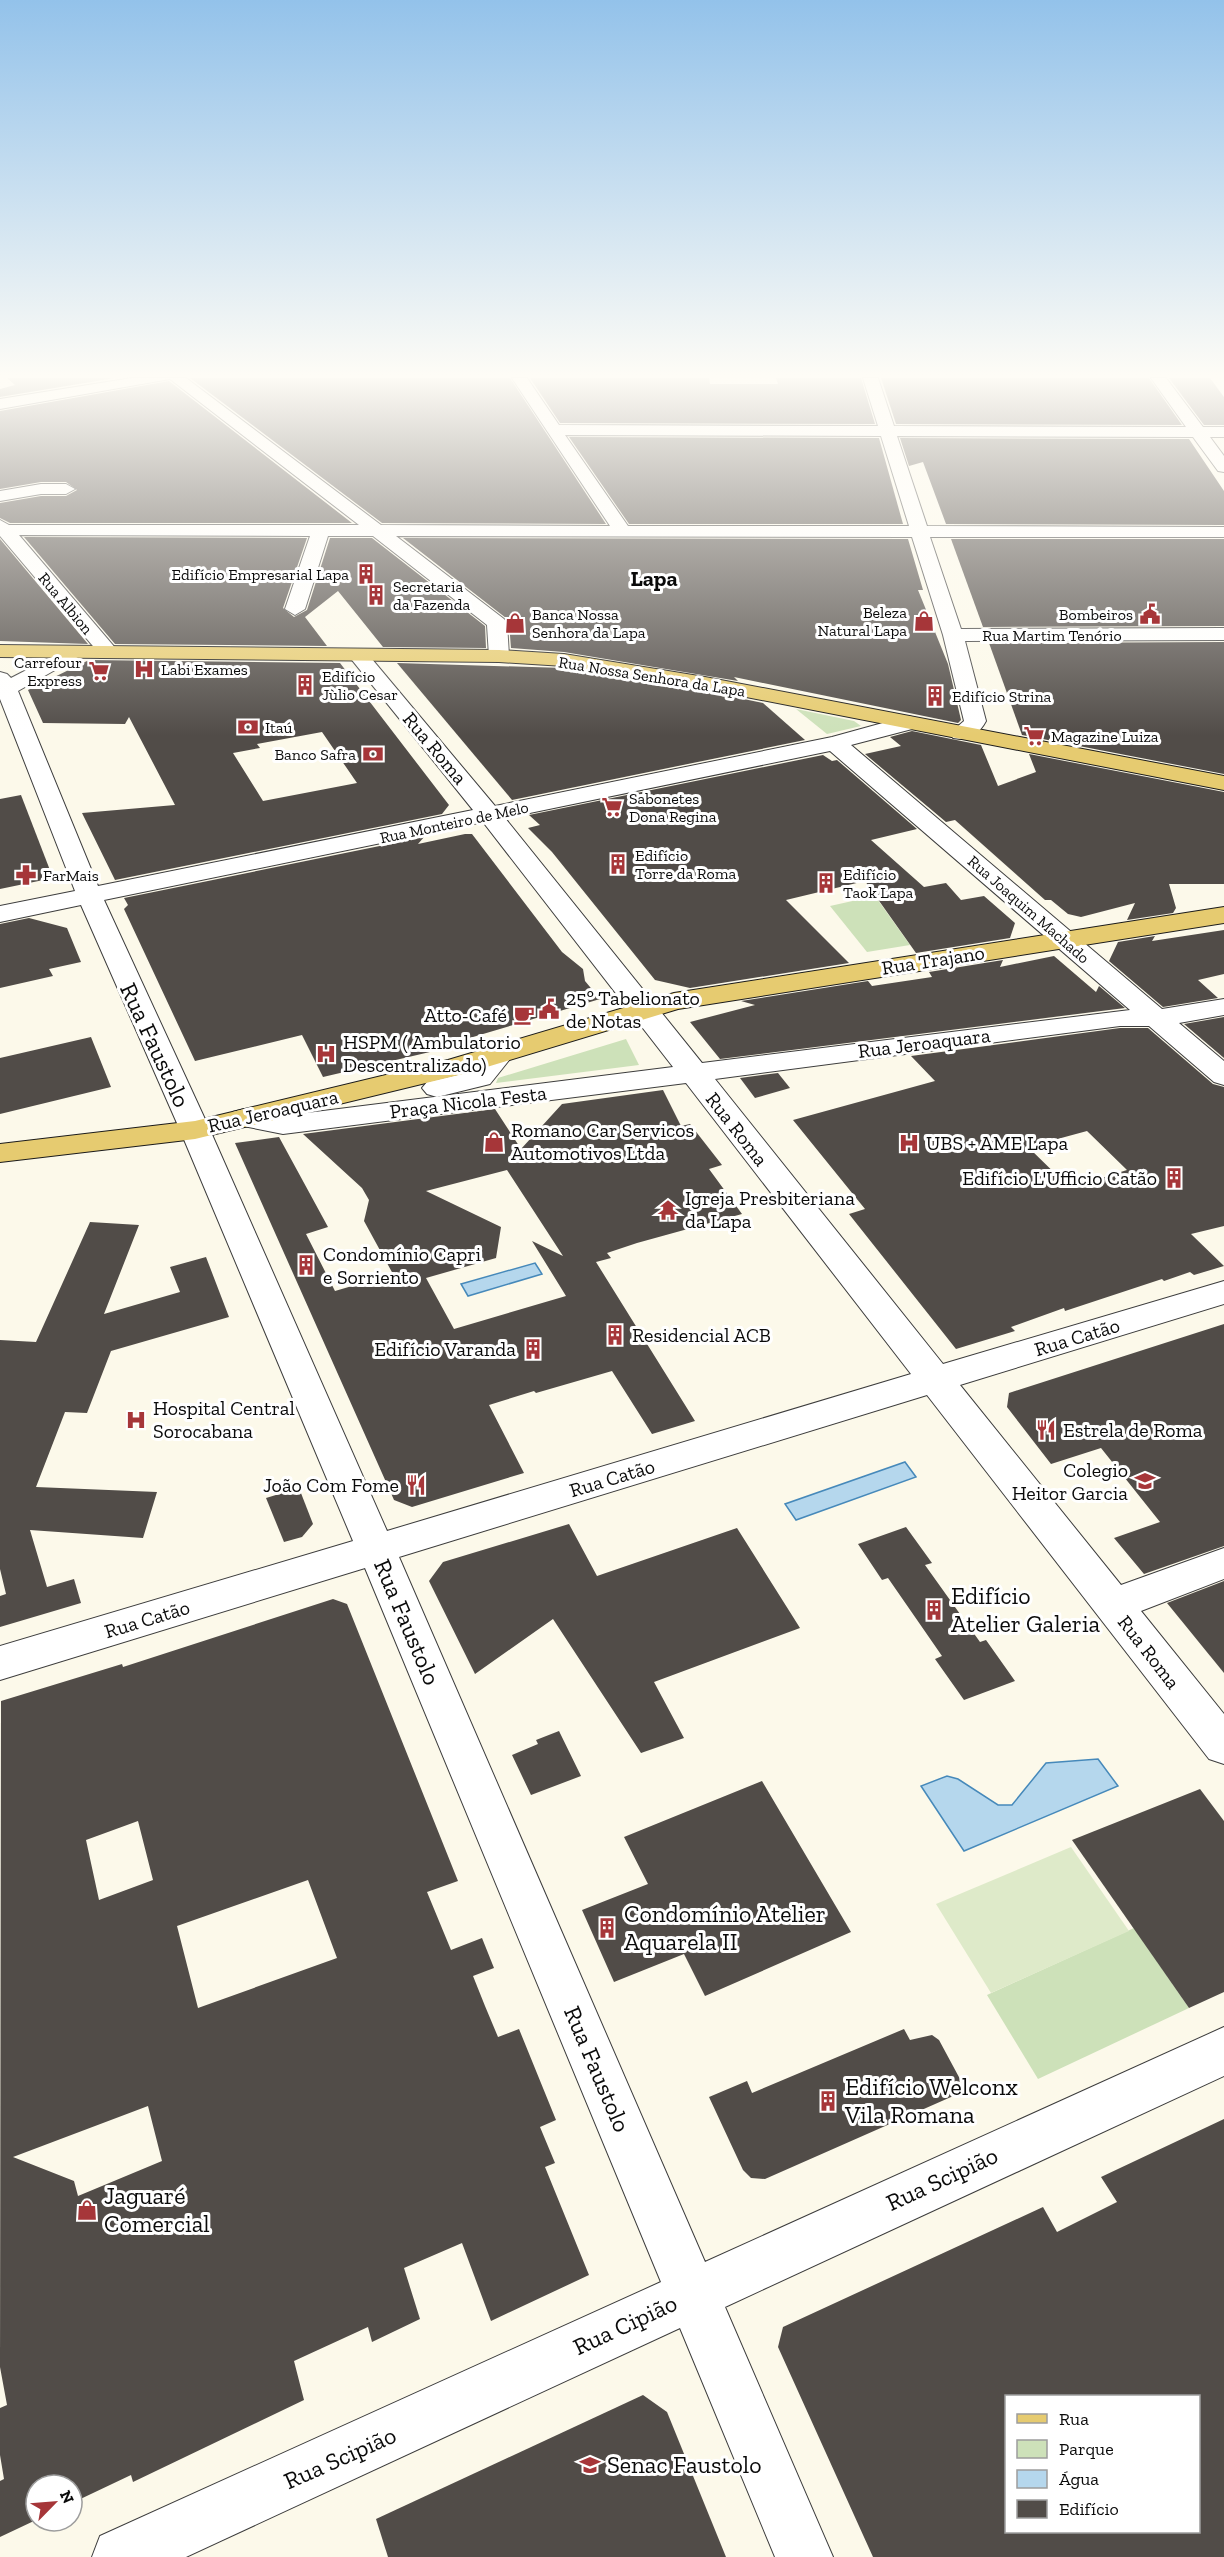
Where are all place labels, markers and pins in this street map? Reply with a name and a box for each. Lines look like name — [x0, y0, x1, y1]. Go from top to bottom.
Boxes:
building icon: Edifício Empresarial Lapa — [354, 562, 378, 586]
place label: Edifício Empresarial Lapa — [171, 565, 349, 584]
place label: Secretaria da Fazenda — [393, 577, 470, 614]
building icon: Secretaria da Fazenda — [364, 583, 388, 607]
public building icon: Bombeiros — [1138, 602, 1162, 626]
place label: Beleza Natural Lapa — [818, 603, 907, 640]
place label: Banca Nossa Senhora da Lapa — [532, 605, 646, 642]
place label: Bombeiros — [1059, 605, 1133, 624]
shop icon: Beleza Natural Lapa — [912, 609, 936, 633]
shop icon: Banca Nossa Senhora da Lapa — [503, 611, 527, 635]
place label: Carrefour Express — [14, 653, 82, 690]
hospital icon: Labi Exames — [132, 657, 156, 681]
supermarket icon: Carrefour Express — [87, 659, 111, 683]
place label: Labi Exames — [161, 660, 248, 679]
place label: Edifício Jùlio Cesar — [322, 667, 398, 704]
building icon: Edifício Jùlio Cesar — [293, 673, 317, 697]
building icon: Edifício Strina — [923, 684, 947, 708]
place label: Edifício Strina — [952, 687, 1052, 706]
bank icon: Itaú — [236, 715, 260, 739]
place label: Itaú — [265, 718, 293, 737]
supermarket icon: Magazine Luiza — [1022, 724, 1046, 748]
place label: Magazine Luiza — [1051, 727, 1159, 746]
bank icon: Banco Safra — [361, 742, 385, 766]
place label: Banco Safra — [274, 745, 356, 764]
place label: Sabonetes Dona Regina — [629, 789, 717, 826]
supermarket icon: Sabonetes Dona Regina — [600, 795, 624, 819]
place label: Edifício Torre da Roma — [635, 846, 737, 883]
building icon: Edifício Torre da Roma — [606, 852, 630, 876]
pharmacy icon: FarMais — [14, 863, 38, 887]
place label: Edifício Taok Lapa — [843, 865, 914, 902]
place label: FarMais — [43, 866, 99, 885]
building icon: Edifício Taok Lapa — [814, 871, 838, 895]
place label: 25º Tabelionato de Notas — [566, 986, 700, 1033]
public building icon: 25º Tabelionato de Notas — [537, 997, 561, 1021]
place label: Atto-Café — [424, 1003, 507, 1027]
cafe icon: Atto-Café — [512, 1003, 536, 1027]
place label: HSPM ( Ambulatorio Descentralizado) — [343, 1030, 521, 1077]
hospital icon: HSPM ( Ambulatorio Descentralizado) — [314, 1042, 338, 1066]
place label: Romano Car Servicos Automotivos Ltda — [511, 1118, 694, 1165]
shop icon: Romano Car Servicos Automotivos Ltda — [482, 1130, 506, 1154]
hospital icon: UBS + AME Lapa — [897, 1131, 921, 1155]
place label: UBS + AME Lapa — [926, 1131, 1068, 1155]
place label: Edifício L'Ufficio Catão — [962, 1166, 1157, 1190]
building icon: Edifício L'Ufficio Catão — [1162, 1166, 1186, 1190]
place label: Igreja Presbiteriana da Lapa — [685, 1186, 855, 1233]
temple icon: Igreja Presbiteriana da Lapa — [656, 1198, 680, 1222]
place label: Condomínio Capri e Sorriento — [323, 1242, 482, 1289]
building icon: Condomínio Capri e Sorriento — [294, 1253, 318, 1277]
building icon: Residencial ACB — [603, 1323, 627, 1347]
place label: Residencial ACB — [632, 1323, 771, 1347]
place label: Edifício Varanda — [374, 1337, 516, 1361]
building icon: Edifício Varanda — [521, 1337, 545, 1361]
place label: Hospital Central Sorocabana — [153, 1396, 295, 1443]
hospital icon: Hospital Central Sorocabana — [124, 1408, 148, 1432]
restaurant icon: Estrela de Roma — [1034, 1418, 1058, 1442]
place label: Estrela de Roma — [1063, 1418, 1203, 1442]
place label: Colegio Heitor Garcia — [1012, 1458, 1128, 1505]
school or university icon: Colegio Heitor Garcia — [1133, 1469, 1157, 1493]
place label: João Com Fome — [263, 1473, 399, 1497]
restaurant icon: João Com Fome — [404, 1473, 428, 1497]
place label: Edifício Atelier Galeria — [951, 1581, 1101, 1638]
building icon: Edifício Atelier Galeria — [922, 1598, 946, 1622]
place label: Condomínio Atelier Aquarela II — [624, 1899, 826, 1956]
building icon: Condomínio Atelier Aquarela II — [595, 1916, 619, 1940]
place label: Edifício Welconx Vila Romana — [844, 2072, 1018, 2129]
building icon: Edifício Welconx Vila Romana — [816, 2089, 840, 2113]
place label: Jaguaré Comercial — [104, 2181, 210, 2238]
shop icon: Jaguaré Comercial — [75, 2198, 99, 2222]
place label: Senac Faustolo — [607, 2450, 762, 2479]
school or university icon: Senac Faustolo — [578, 2453, 602, 2477]

